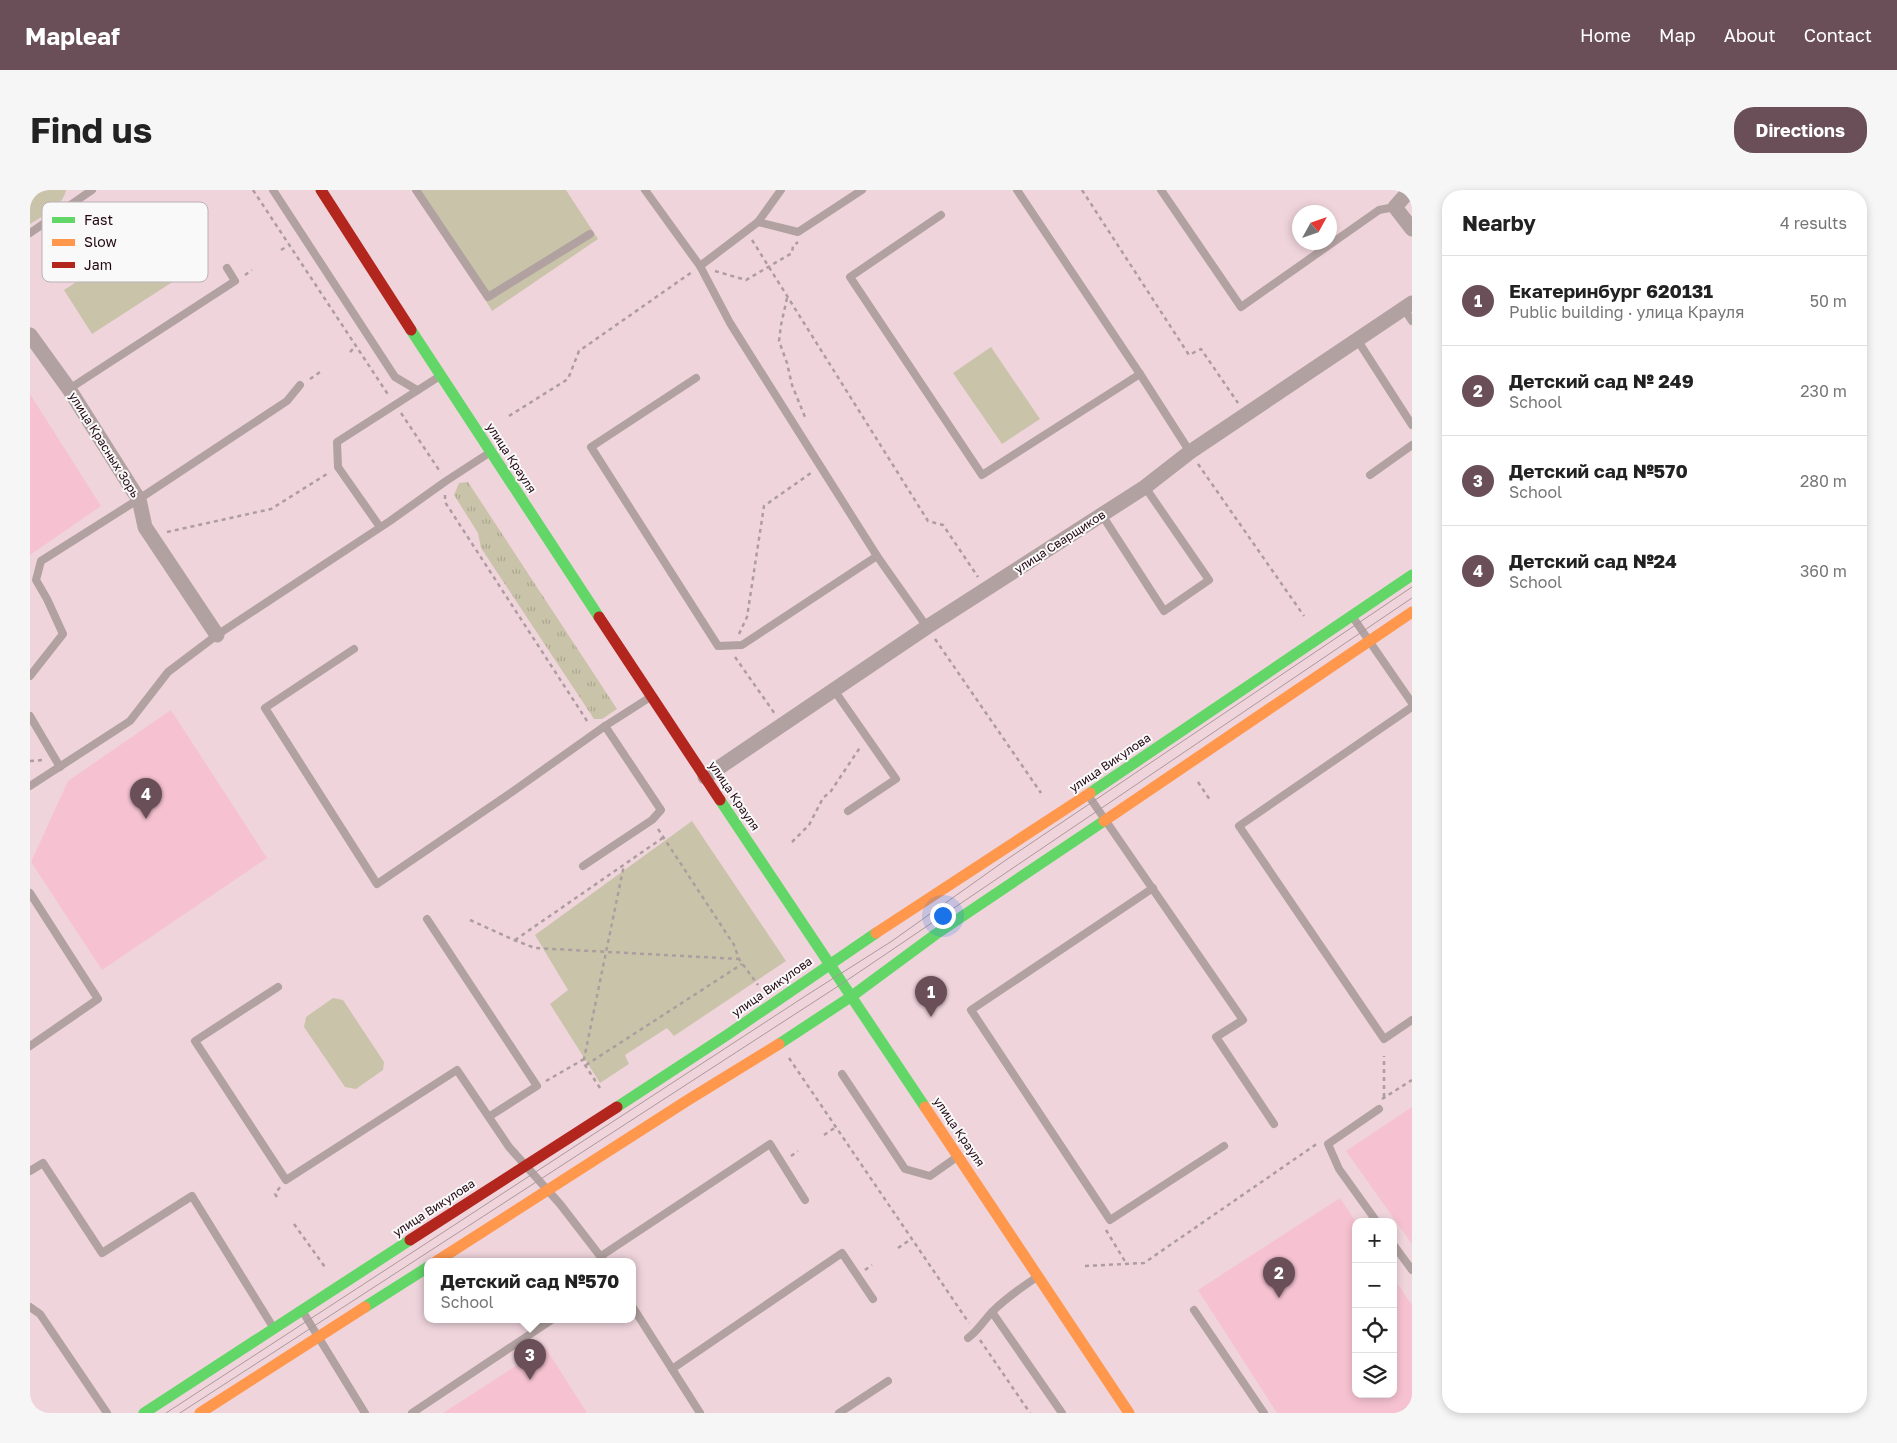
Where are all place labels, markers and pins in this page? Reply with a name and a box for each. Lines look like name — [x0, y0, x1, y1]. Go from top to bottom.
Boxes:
pin: 4 — [130, 778, 162, 819]
pin: 1 — [915, 976, 947, 1017]
pin: 2 — [1263, 1257, 1295, 1298]
pin: 3 — [514, 1339, 546, 1380]

